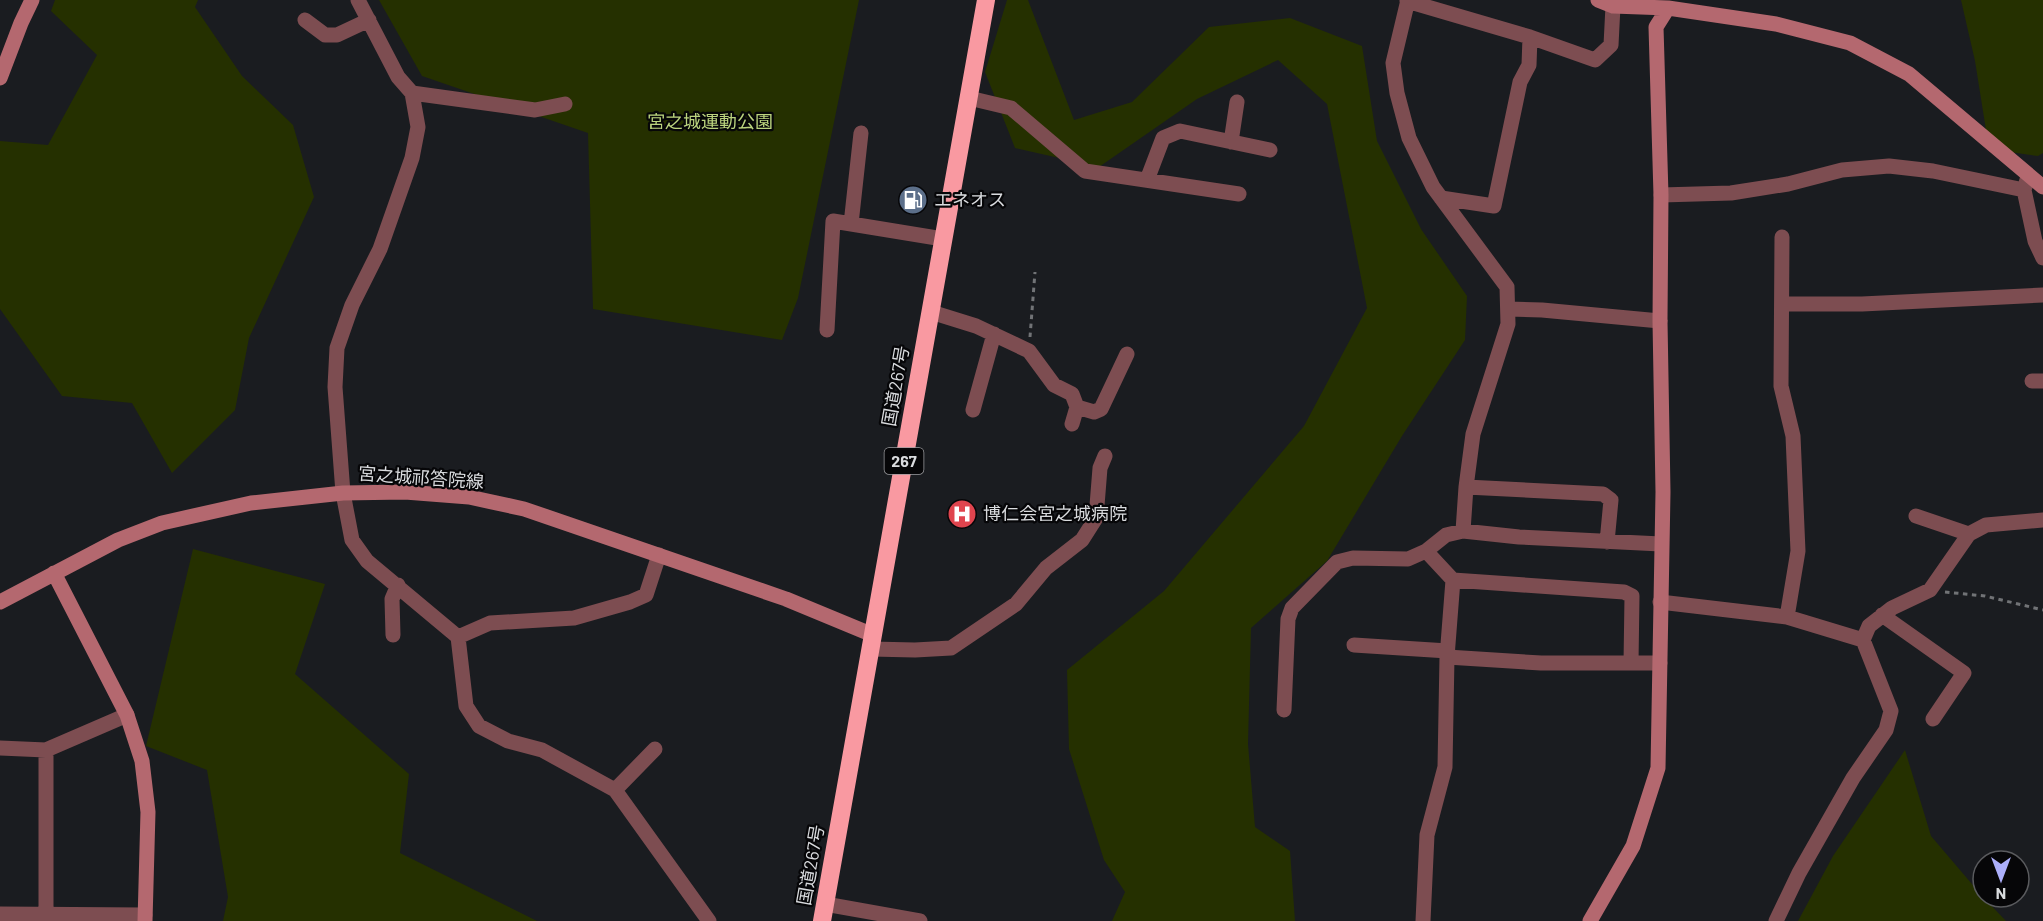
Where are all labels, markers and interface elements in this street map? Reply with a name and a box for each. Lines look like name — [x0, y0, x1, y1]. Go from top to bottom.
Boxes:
park label: 宮之城運動公園 — [647, 110, 773, 132]
fuel station icon: エネオス — [897, 184, 929, 216]
place label: エネオス — [934, 188, 1006, 210]
street label: 国道267号 — [877, 344, 913, 428]
road number: 267 — [884, 448, 924, 474]
street label: 宮之城祁答院線 — [357, 462, 485, 492]
hospital icon: 博仁会宮之城病院 — [946, 498, 978, 530]
place label: 博仁会宮之城病院 — [983, 502, 1127, 524]
street label: 国道267号 — [792, 823, 828, 907]
north arrow — [1971, 849, 2031, 909]
text: N — [1996, 885, 2006, 904]

